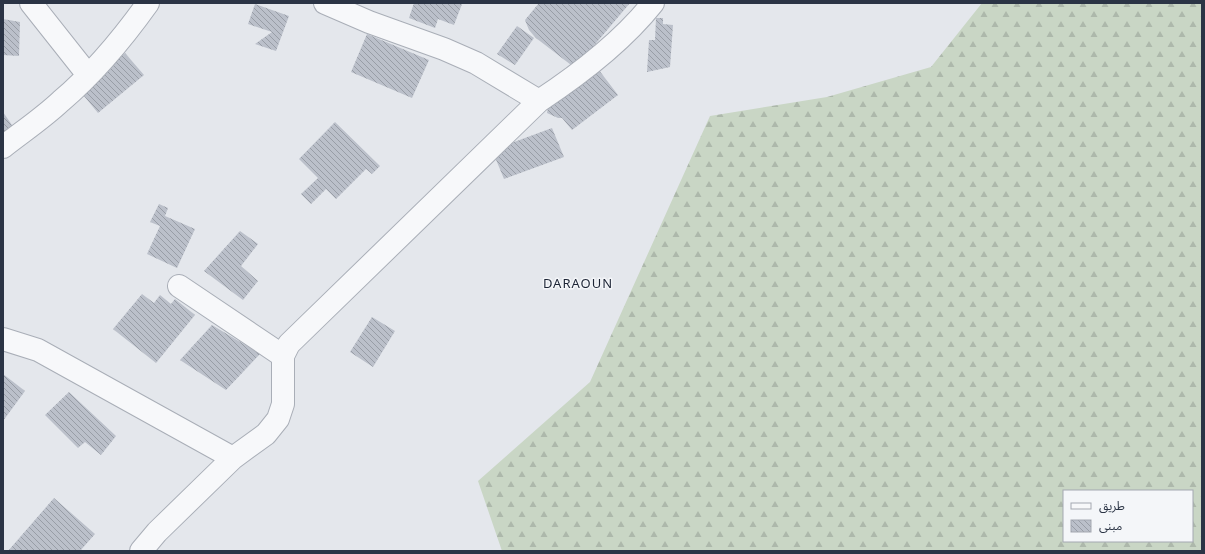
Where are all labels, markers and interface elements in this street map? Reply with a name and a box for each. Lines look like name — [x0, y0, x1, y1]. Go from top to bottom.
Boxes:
district label: DARAOUN — [543, 274, 613, 292]
legend — [1063, 490, 1193, 542]
text: طريق — [1099, 497, 1125, 514]
text: مبنى — [1099, 517, 1122, 534]

